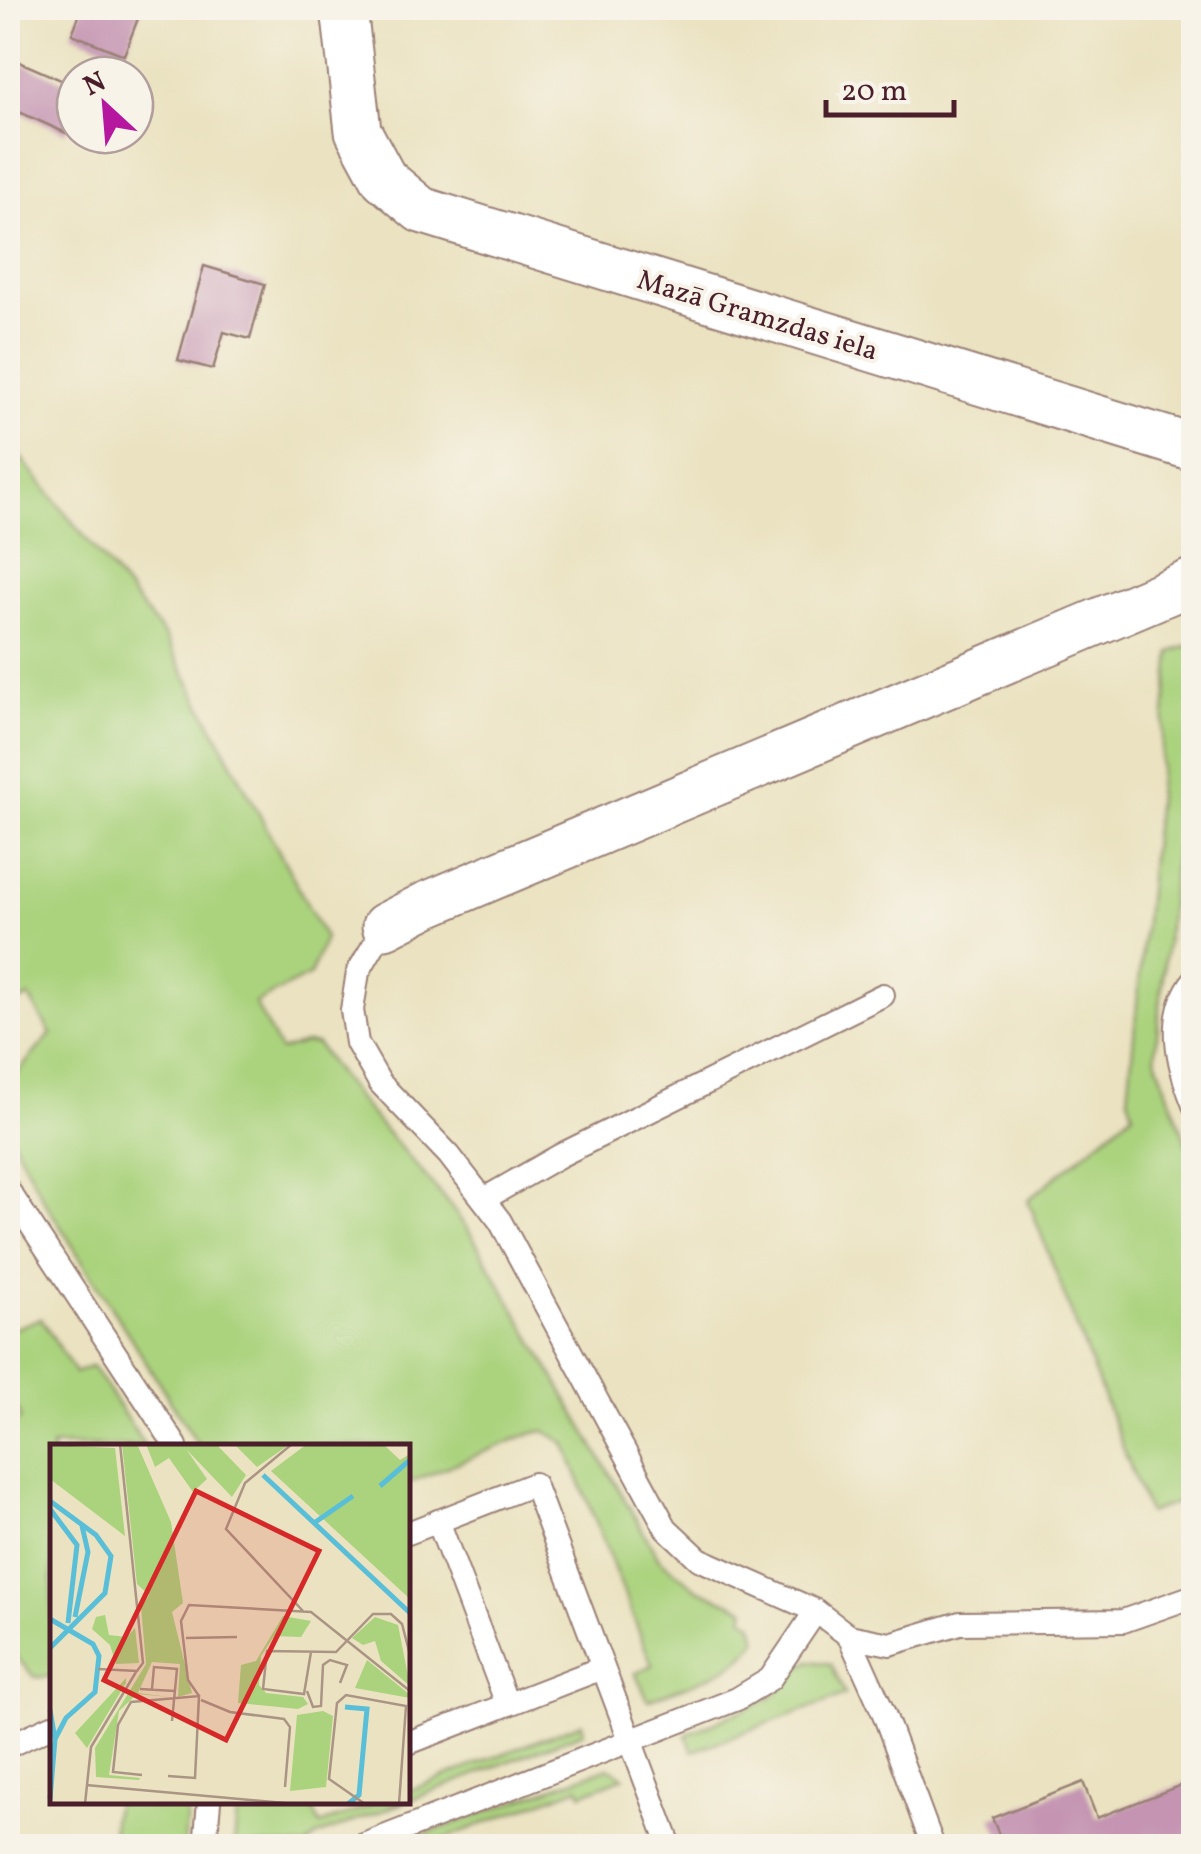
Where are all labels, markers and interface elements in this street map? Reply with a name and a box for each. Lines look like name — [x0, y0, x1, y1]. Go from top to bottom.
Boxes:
north arrow — [55, 55, 155, 155]
scale bar — [826, 55, 954, 117]
text: N — [77, 63, 113, 107]
text: 20 m — [841, 71, 907, 113]
street label: Mazā Gramzdas iela — [632, 261, 882, 372]
inset map — [50, 1444, 410, 1804]

